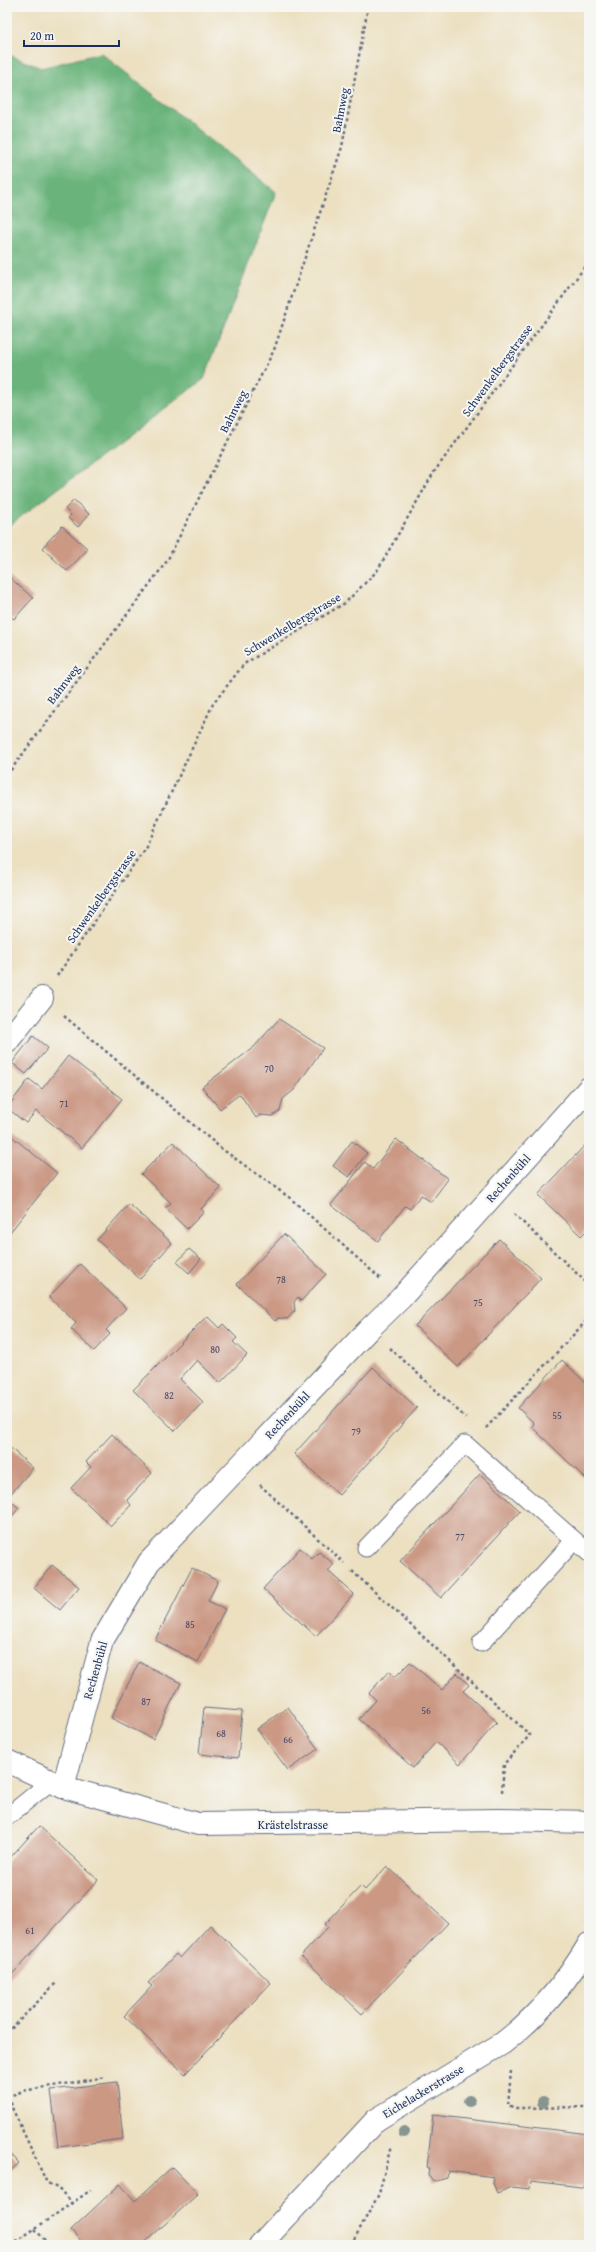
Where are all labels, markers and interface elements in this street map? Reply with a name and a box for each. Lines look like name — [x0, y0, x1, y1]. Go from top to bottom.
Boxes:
scale bar — [24, 22, 119, 48]
text: 20 m — [30, 27, 54, 44]
street label: Bahnweg — [327, 86, 353, 134]
street label: Schwenkelbergstrasse — [458, 320, 537, 420]
street label: Bahnweg — [215, 387, 251, 435]
street label: Schwenkelbergstrasse — [240, 588, 344, 660]
street label: Bahnweg — [42, 661, 84, 707]
street label: Schwenkelbergstrasse — [62, 846, 140, 946]
house number: 70 — [264, 1061, 274, 1076]
house number: 71 — [59, 1096, 69, 1111]
street label: Rechenbühl — [482, 1150, 535, 1206]
house number: 78 — [276, 1272, 286, 1287]
house number: 75 — [473, 1295, 483, 1310]
house number: 80 — [210, 1342, 220, 1357]
street label: Rechenbühl — [260, 1387, 314, 1443]
house number: 82 — [164, 1388, 174, 1403]
house number: 55 — [552, 1408, 562, 1423]
house number: 79 — [351, 1424, 361, 1439]
house number: 77 — [455, 1529, 465, 1544]
house number: 85 — [185, 1617, 195, 1632]
street label: Rechenbühl — [79, 1638, 112, 1701]
house number: 87 — [141, 1694, 151, 1709]
house number: 56 — [421, 1703, 431, 1718]
house number: 68 — [216, 1726, 226, 1741]
house number: 66 — [283, 1732, 293, 1747]
street label: Krästelstrasse — [258, 1816, 329, 1833]
house number: 61 — [25, 1923, 35, 1938]
street label: Eichelackerstrasse — [379, 2060, 467, 2122]

